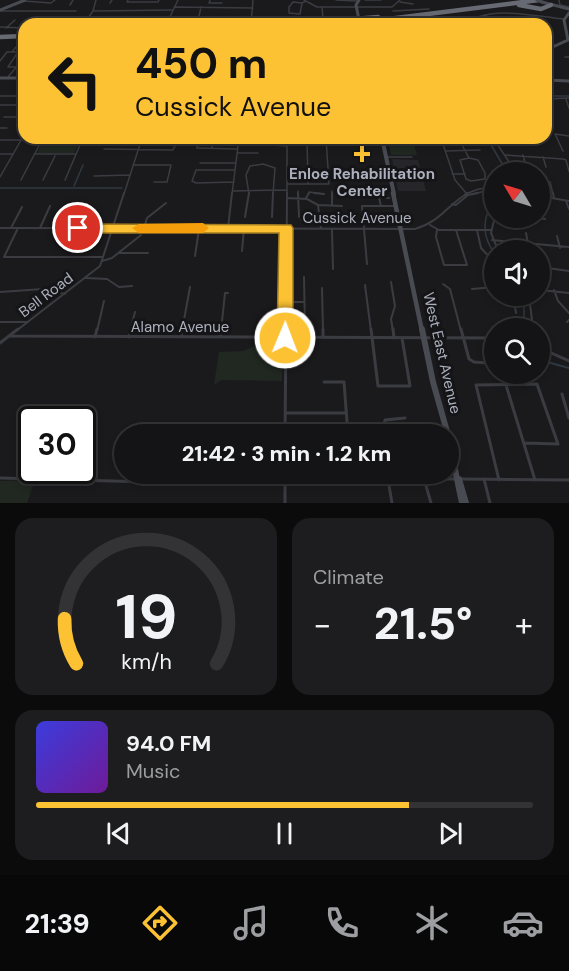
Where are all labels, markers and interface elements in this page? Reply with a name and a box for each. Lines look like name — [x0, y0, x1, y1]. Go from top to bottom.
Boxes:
text: 450 m — [135, 36, 267, 91]
icon: left — [36, 42, 114, 120]
text: Cussick Avenue — [135, 89, 331, 124]
marker: Enloe Rehabilitation Center — [353, 145, 371, 163]
north arrow — [484, 162, 550, 228]
map controls — [484, 162, 550, 384]
place label: Enloe Rehabilitation Center — [289, 164, 435, 201]
pin — [52, 202, 103, 253]
street label: Cussick Avenue — [302, 208, 412, 228]
icon: arrive — [61, 211, 94, 244]
button: sound — [484, 240, 550, 306]
street label: Bell Road — [15, 268, 77, 322]
street label: West East Avenue — [418, 290, 466, 416]
position arrow — [253, 306, 317, 370]
street label: Alamo Avenue — [131, 317, 229, 337]
button: search — [484, 318, 550, 384]
speed limit sign: 30 — [18, 406, 96, 484]
text: 21:42 · 3 min · 1.2 km — [182, 439, 391, 468]
text: Climate — [313, 564, 384, 590]
text: 19 — [115, 576, 177, 657]
text: 21.5° — [374, 594, 472, 653]
text: − — [313, 603, 331, 646]
text: + — [515, 603, 533, 646]
text: km/h — [121, 648, 171, 676]
text: 94.0 FM — [126, 729, 211, 758]
text: Music — [126, 758, 181, 784]
icon: previous — [102, 817, 135, 850]
icon: pause — [268, 817, 301, 850]
icon: next — [434, 817, 467, 850]
icon: directions — [139, 902, 181, 944]
icon: music — [230, 902, 272, 944]
icon: phone — [321, 902, 363, 944]
icon: climate — [411, 902, 453, 944]
icon: car — [502, 902, 544, 944]
text: 21:39 — [24, 906, 90, 941]

